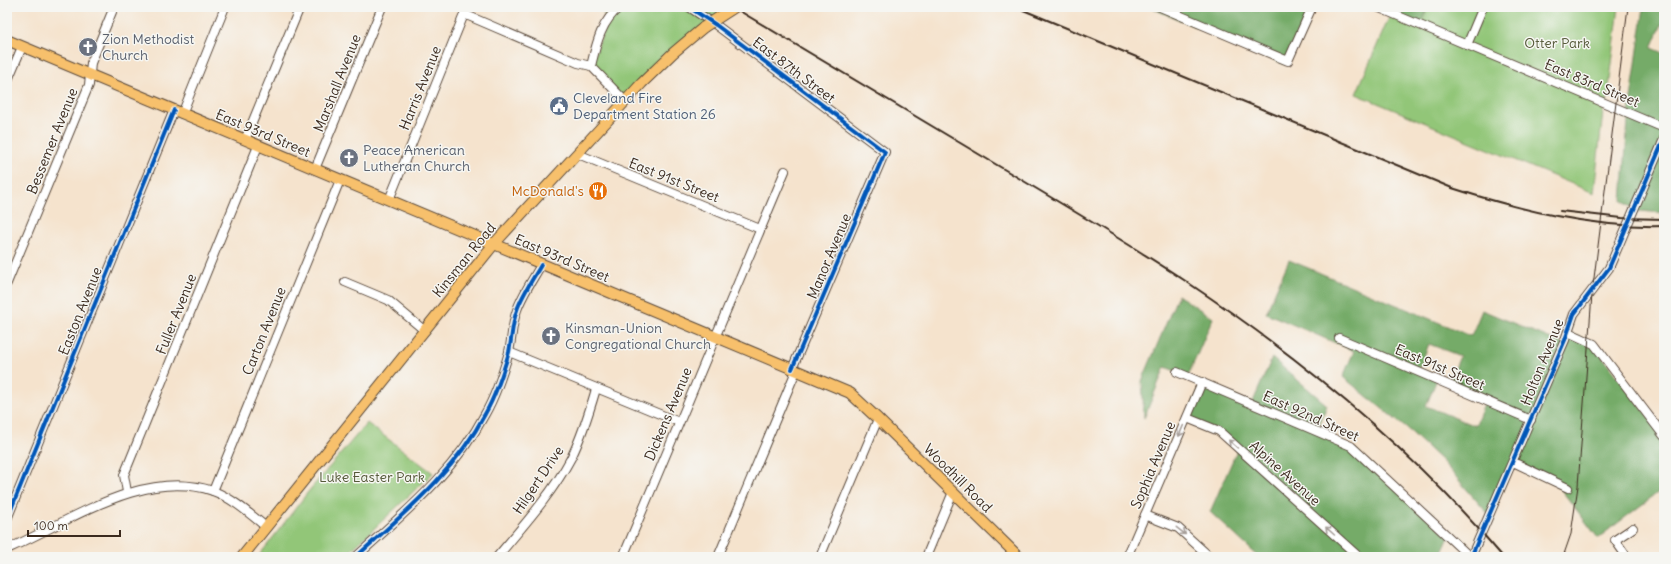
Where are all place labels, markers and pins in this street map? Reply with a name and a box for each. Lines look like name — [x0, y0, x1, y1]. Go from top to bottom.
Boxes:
place label: Zion Methodist Church — [102, 30, 195, 64]
church icon: Zion Methodist Church — [77, 36, 99, 58]
place label: Cleveland Fire Department Station 26 — [573, 89, 716, 123]
public building icon: Cleveland Fire Department Station 26 — [548, 95, 570, 117]
place label: Peace American Lutheran Church — [363, 141, 470, 175]
church icon: Peace American Lutheran Church — [338, 147, 360, 169]
restaurant icon: McDonald's — [587, 180, 609, 202]
place label: McDonald's — [511, 182, 584, 200]
place label: Kinsman-Union Congregational Church — [565, 319, 711, 353]
church icon: Kinsman-Union Congregational Church — [540, 325, 562, 347]

